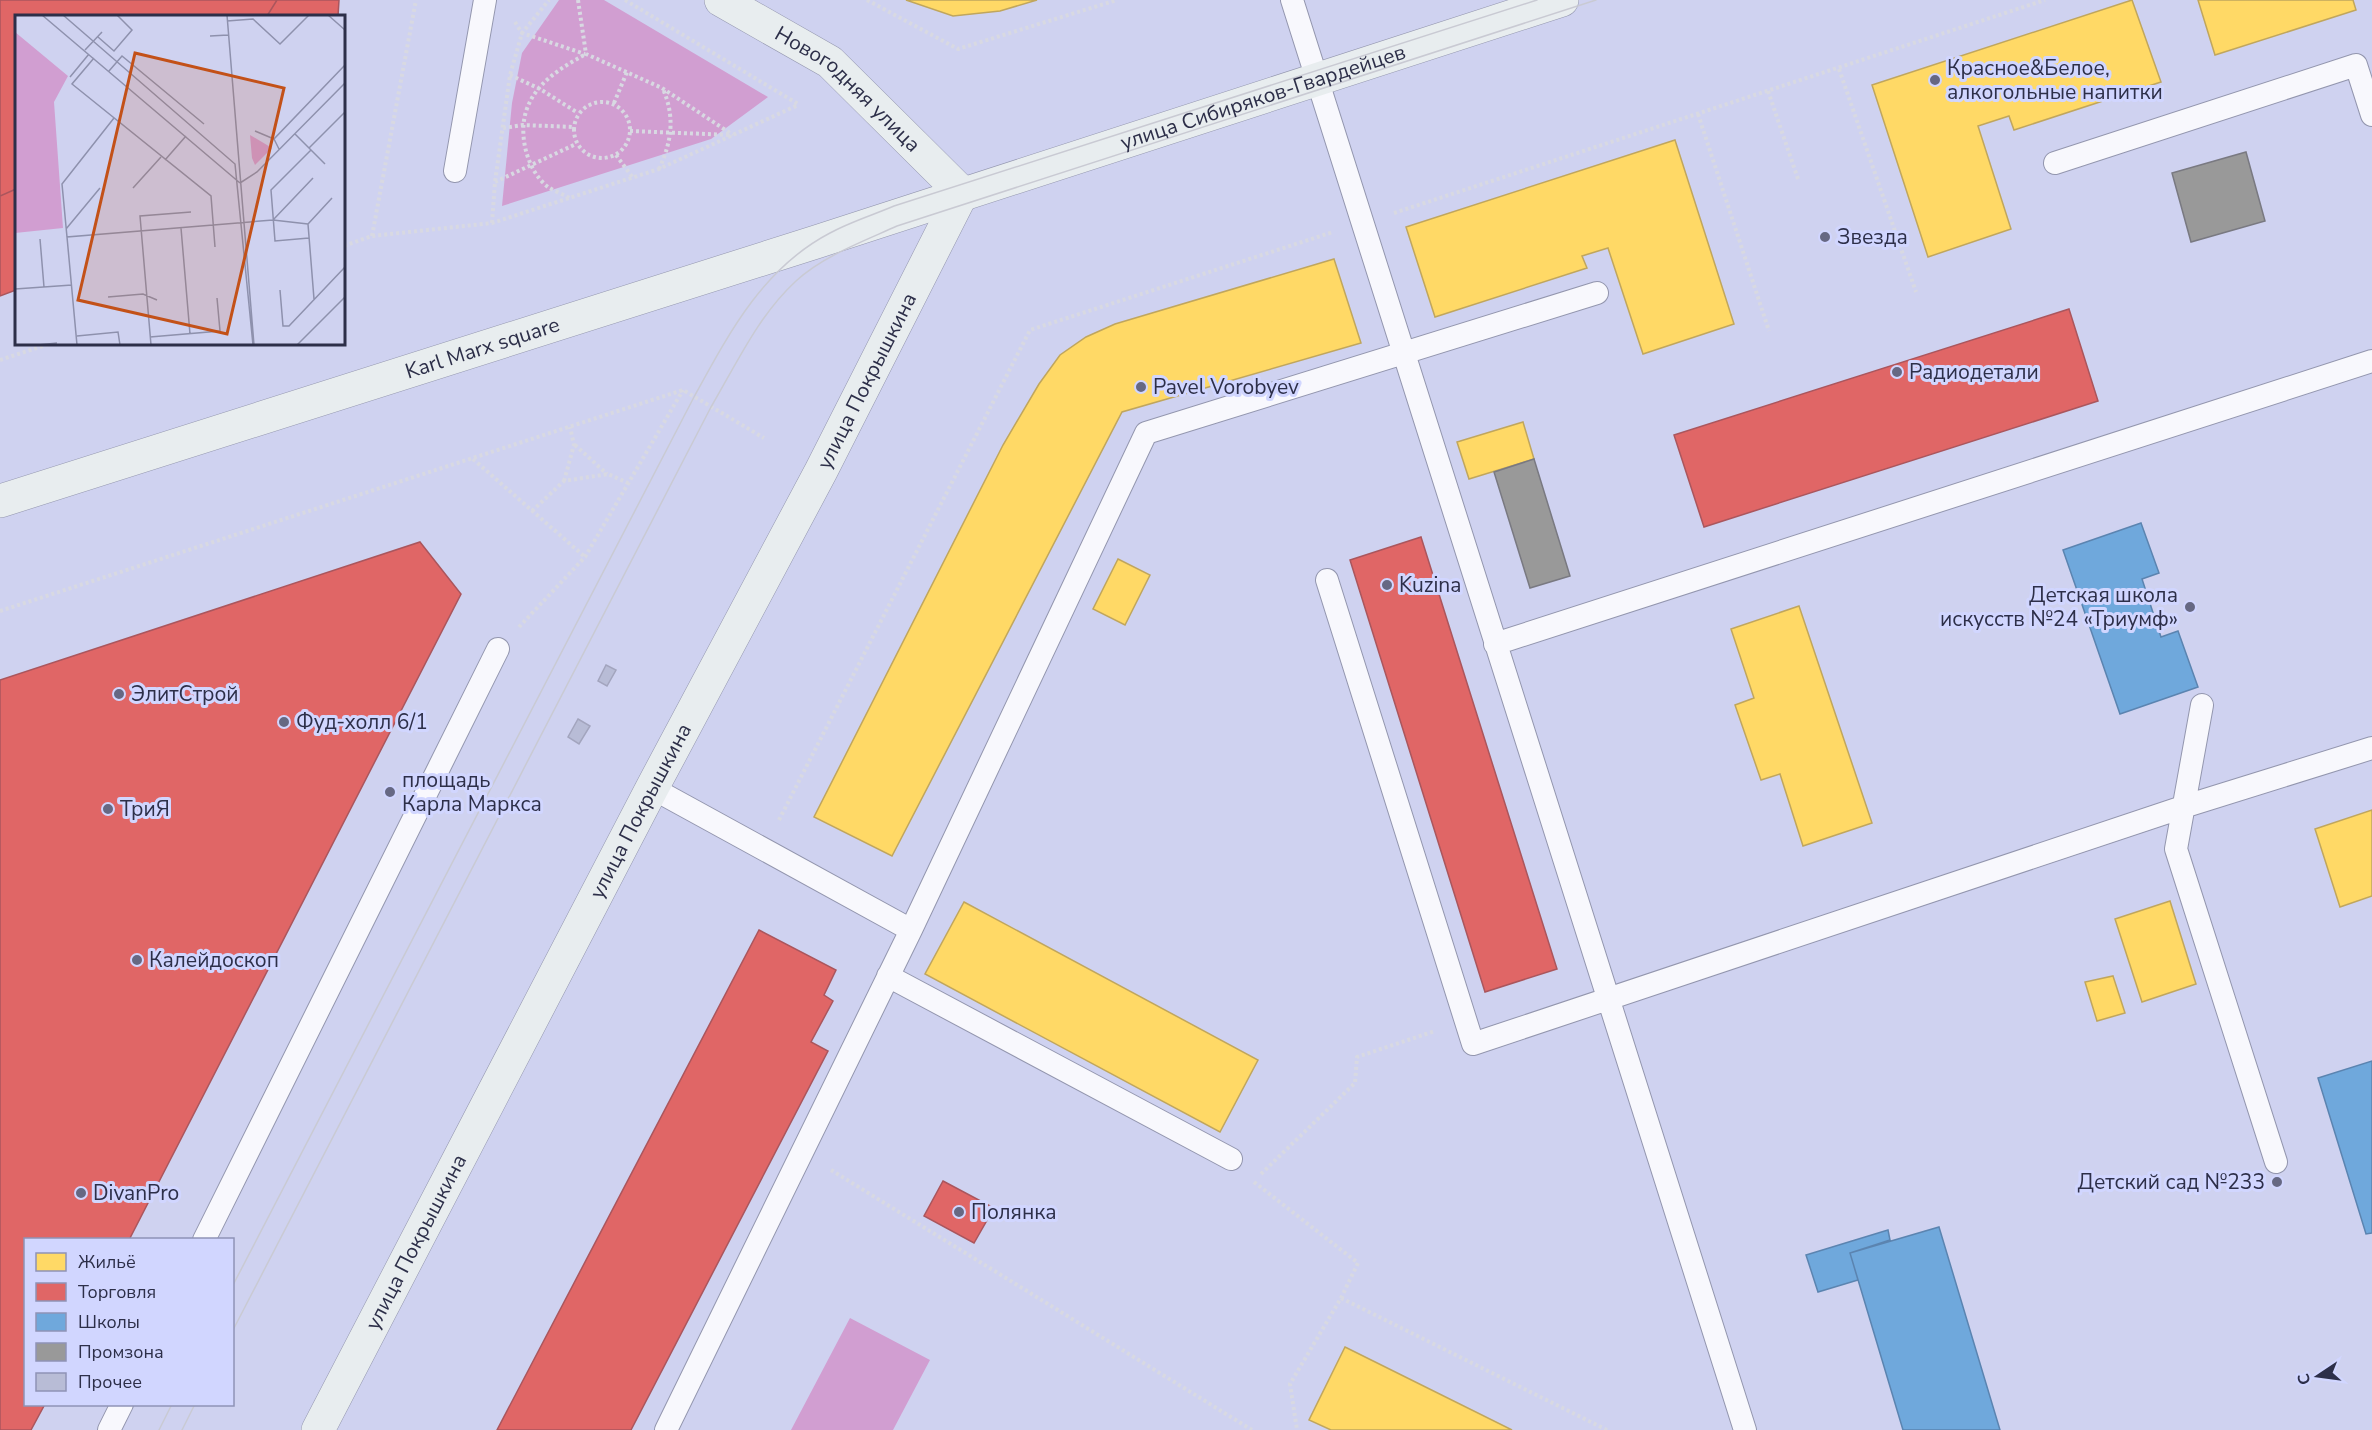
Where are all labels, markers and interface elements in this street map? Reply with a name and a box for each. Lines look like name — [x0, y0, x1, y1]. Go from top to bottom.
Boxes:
inset map — [15, 15, 345, 345]
street label: Новогодняя улица — [770, 20, 927, 158]
street label: улица Сибиряков-Гвардейцев — [1117, 38, 1409, 156]
place label: Красное&Белое, алкогольные напитки — [1947, 54, 2163, 106]
marker: Красное&Белое, алкогольные напитки — [1928, 73, 1942, 87]
place label: Звезда — [1837, 223, 1908, 251]
marker: Звезда — [1818, 230, 1832, 244]
street label: улица Покрышкина — [810, 288, 923, 474]
street label: Karl Marx square — [402, 310, 563, 386]
place label: Радиодетали — [1909, 358, 2039, 386]
marker: Радиодетали — [1890, 365, 1904, 379]
place label: Pavel Vorobyev — [1153, 373, 1299, 401]
marker: Pavel Vorobyev — [1134, 380, 1148, 394]
place label: Kuzina — [1399, 571, 1461, 599]
marker: Kuzina — [1380, 578, 1394, 592]
place label: Детская школа искусств №24 «Триумф» — [1940, 581, 2178, 633]
marker: Детская школа искусств №24 «Триумф» — [2183, 600, 2197, 614]
place label: ЭлитСтрой — [131, 680, 239, 708]
marker: ЭлитСтрой — [112, 687, 126, 701]
place label: Фуд-холл 6/1 — [296, 708, 428, 736]
marker: Фуд-холл 6/1 — [277, 715, 291, 729]
street label: улица Покрышкина — [583, 718, 698, 903]
place label: площадь Карла Маркса — [402, 766, 542, 818]
marker: площадь Карла Маркса — [383, 785, 397, 799]
place label: ТриЯ — [120, 795, 170, 823]
marker: ТриЯ — [101, 802, 115, 816]
place label: Калейдоскоп — [149, 946, 279, 974]
marker: Калейдоскоп — [130, 953, 144, 967]
street label: улица Покрышкина — [359, 1149, 473, 1335]
place label: Детский сад №233 — [2078, 1168, 2265, 1196]
marker: Детский сад №233 — [2270, 1175, 2284, 1189]
place label: DivanPro — [93, 1179, 179, 1207]
marker: DivanPro — [74, 1186, 88, 1200]
place label: Полянка — [971, 1198, 1057, 1226]
marker: Полянка — [952, 1205, 966, 1219]
legend — [24, 1238, 234, 1406]
text: Жильё — [78, 1250, 136, 1274]
text: Торговля — [78, 1280, 156, 1304]
text: Школы — [78, 1310, 140, 1334]
text: Промзона — [78, 1340, 164, 1364]
north arrow — [2288, 1346, 2348, 1406]
text: Прочее — [78, 1370, 142, 1394]
text: С — [2292, 1371, 2316, 1387]

